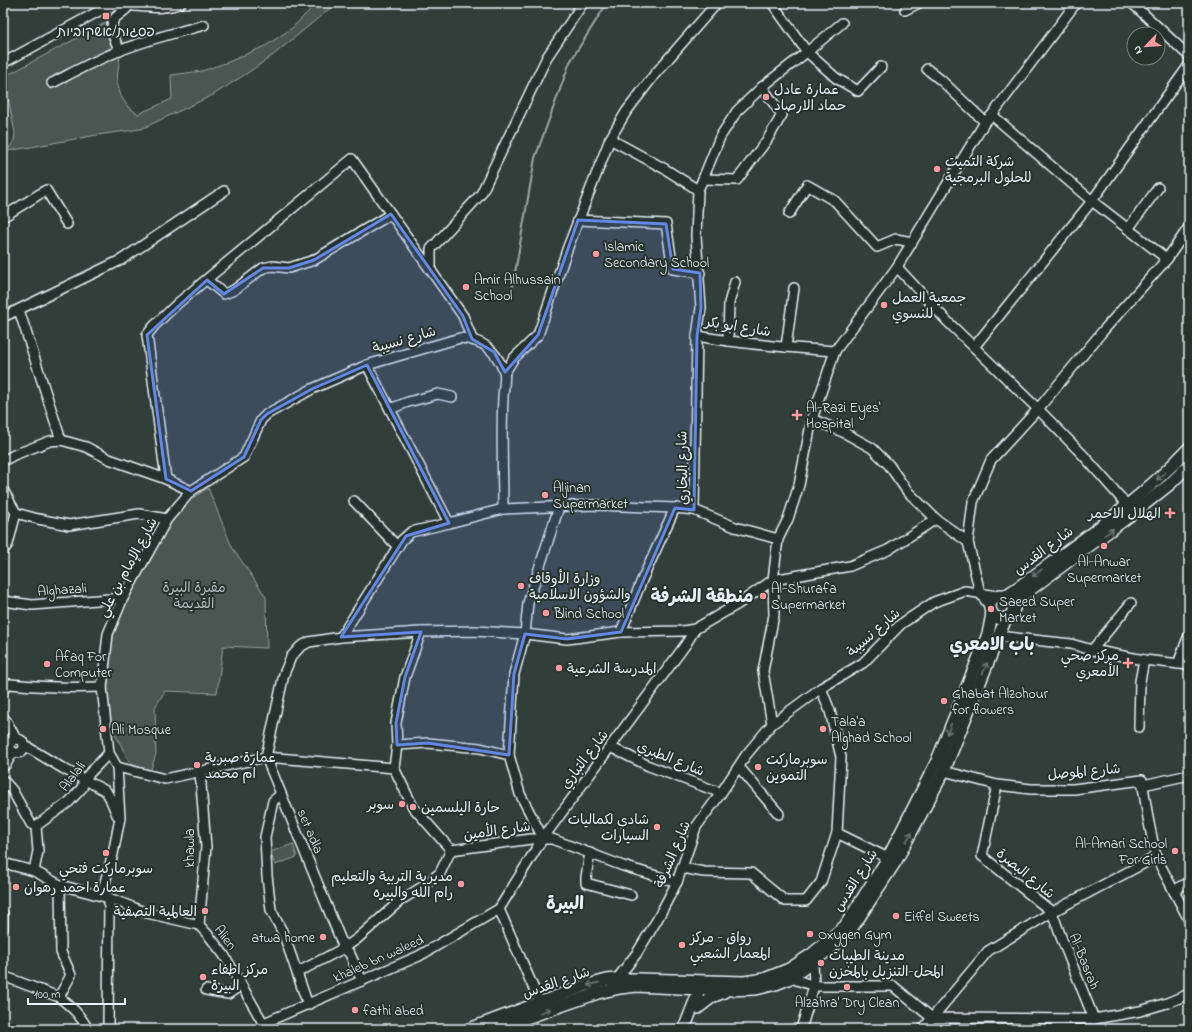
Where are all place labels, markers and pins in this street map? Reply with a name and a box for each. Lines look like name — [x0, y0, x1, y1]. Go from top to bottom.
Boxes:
marker: פסגות/אשקוביות — [101, 11, 111, 21]
place label: פסגות/אשקוביות — [56, 22, 155, 43]
place label: عمارة عادل حماد الارصاد — [774, 80, 846, 117]
marker: عمارة عادل حماد الارصاد — [761, 92, 771, 102]
place label: شركة التميت للحلول البرمجية — [945, 152, 1032, 189]
marker: شركة التميت للحلول البرمجية — [932, 164, 942, 174]
place label: Islamic Secondary School — [604, 237, 709, 275]
marker: Islamic Secondary School — [591, 249, 601, 259]
place label: Amir Alhussain School — [474, 270, 561, 307]
marker: Amir Alhussain School — [461, 282, 471, 292]
place label: جمعية العمل للنسوي — [892, 288, 966, 325]
marker: جمعية العمل للنسوي — [879, 300, 889, 310]
place label: Al-Razi Eyes' Hospital — [806, 398, 881, 435]
marker: Al-Razi Eyes' Hospital — [791, 409, 803, 421]
place label: Aljinan Supermarket — [553, 478, 628, 515]
marker: Aljinan Supermarket — [540, 490, 550, 500]
place label: الهلال الاحمر — [1087, 504, 1161, 525]
marker: الهلال الاحمر — [1164, 507, 1176, 519]
marker: Al-Anwar Supermarket — [1099, 541, 1109, 551]
place label: Al-Anwar Supermarket — [1066, 552, 1142, 589]
place label: وزارة الأوقاف والشؤون الاسلامية — [529, 569, 631, 606]
place label: Al-Shurafa Supermarket — [771, 579, 846, 616]
marker: وزارة الأوقاف والشؤون الاسلامية — [516, 581, 526, 591]
marker: Al-Shurafa Supermarket — [758, 591, 768, 601]
place label: Saeed Super Market — [999, 592, 1075, 629]
place label: Blind School — [553, 604, 624, 625]
marker: Saeed Super Market — [986, 604, 996, 614]
marker: Blind School — [541, 608, 551, 618]
place label: مركز صحي الأمعري — [1061, 646, 1119, 683]
place label: Afaq For Computer — [55, 647, 112, 684]
marker: مركز صحي الأمعري — [1122, 657, 1134, 669]
marker: Afaq For Computer — [42, 659, 52, 669]
place label: المدرسة الشرعية — [567, 659, 656, 680]
marker: المدرسة الشرعية — [554, 663, 564, 673]
place label: Ghabat Alzohour for flowers — [952, 684, 1049, 721]
marker: Ghabat Alzohour for flowers — [939, 696, 949, 706]
place label: Tala'a Alghad School — [831, 712, 912, 750]
place label: Ali Mosque — [111, 720, 172, 741]
marker: Ali Mosque — [98, 724, 108, 734]
marker: Tala'a Alghad School — [818, 724, 828, 734]
place label: عمارة صبرية ام محمد — [205, 748, 277, 785]
place label: سوبرماركت التموين — [766, 750, 828, 787]
marker: عمارة صبرية ام محمد — [192, 760, 202, 770]
marker: سوبرماركت التموين — [753, 762, 763, 772]
place label: سوبر — [366, 795, 394, 816]
place label: حارة اليلسمين — [421, 798, 500, 819]
marker: سوبر — [397, 799, 407, 809]
marker: حارة اليلسمين — [408, 802, 418, 812]
place label: شادي لكماليات السيارات — [568, 810, 649, 847]
marker: شادي لكماليات السيارات — [652, 822, 662, 832]
place label: Al-Amari School For Girls — [1075, 834, 1167, 871]
marker: Al-Amari School For Girls — [1170, 846, 1180, 856]
marker: سوبرماركت فتحي — [101, 848, 111, 858]
place label: سوبرماركت فتحي — [59, 859, 153, 881]
place label: مديرية التربية والتعليم رام الله والبيره — [331, 867, 453, 904]
place label: عمارة احمد رهوان — [24, 878, 127, 899]
marker: مديرية التربية والتعليم رام الله والبيره — [456, 879, 466, 889]
marker: عمارة احمد رهوان — [11, 882, 21, 892]
place label: العالمية التصفية — [114, 902, 197, 923]
marker: العالمية التصفية — [200, 906, 210, 916]
place label: Eiffel Sweets — [904, 907, 980, 928]
marker: Eiffel Sweets — [891, 911, 901, 921]
place label: Oxygen Gym — [818, 925, 892, 947]
place label: atwa home — [251, 928, 316, 949]
place label: رواق - مركز المعمار الشعبي — [689, 928, 771, 966]
marker: Oxygen Gym — [805, 929, 815, 939]
marker: atwa home — [318, 932, 328, 942]
marker: رواق - مركز المعمار الشعبي — [677, 940, 687, 950]
place label: مدينة الطيبات المحل-التنزيل بالمخزن — [829, 946, 944, 983]
marker: مدينة الطيبات المحل-التنزيل بالمخزن — [816, 958, 826, 968]
place label: مركز اطفاء البيرة — [211, 960, 268, 997]
marker: مركز اطفاء البيرة — [198, 972, 208, 982]
marker: Alzahra' Dry Clean — [842, 982, 852, 992]
place label: Alzahra' Dry Clean — [795, 993, 899, 1015]
place label: fathi abed — [363, 1001, 424, 1022]
marker: fathi abed — [350, 1005, 360, 1015]

